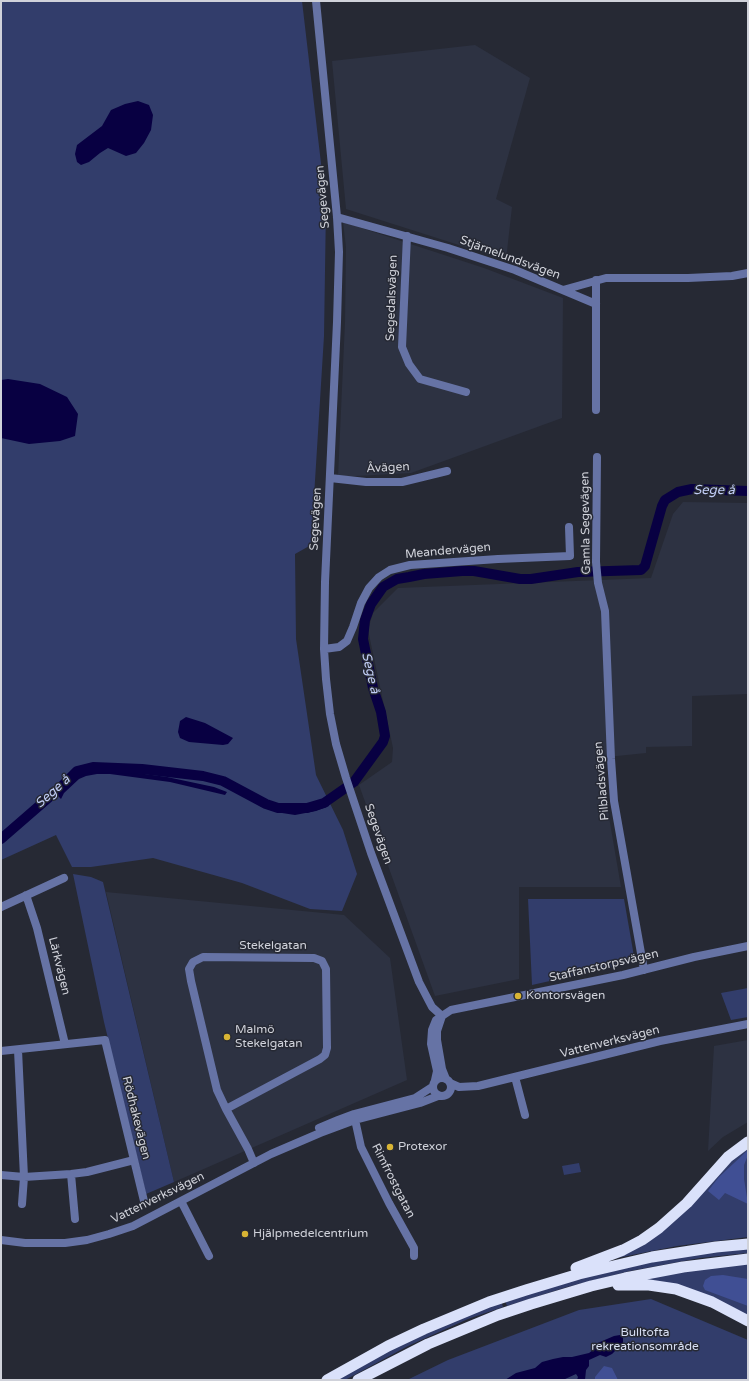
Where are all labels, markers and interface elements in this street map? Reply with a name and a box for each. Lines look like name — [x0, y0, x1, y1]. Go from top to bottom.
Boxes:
street label: Segevägen — [313, 165, 333, 229]
street label: Stjärnelundsvägen — [458, 233, 562, 283]
street label: Segedalsvägen — [383, 255, 401, 341]
street label: Åvägen — [366, 460, 410, 476]
street label: Gamla Segevägen — [578, 471, 594, 575]
water label: Sege å — [693, 483, 735, 499]
street label: Segevägen — [307, 487, 325, 551]
street label: Meandervägen — [405, 540, 491, 562]
water label: Sege å — [358, 651, 382, 695]
street label: Pilbladsvägen — [591, 741, 613, 821]
water label: Sege å — [32, 772, 74, 812]
street label: Segevägen — [361, 802, 395, 866]
street label: Lärkvägen — [45, 935, 73, 997]
street label: Stekelgatan — [239, 939, 307, 953]
street label: Staffanstorpsvägen — [548, 946, 660, 986]
place label: Kontorsvägen — [526, 989, 605, 1003]
marker: Kontorsvägen — [513, 991, 523, 1001]
place label: Malmö Stekelgatan — [235, 1023, 302, 1051]
street label: Vattenverksvägen — [559, 1023, 661, 1061]
marker: Malmö Stekelgatan — [222, 1032, 232, 1042]
street label: Rödhakevägen — [119, 1075, 153, 1161]
place label: Protexor — [398, 1140, 447, 1154]
street label: Rimfrostgatan — [368, 1141, 418, 1221]
marker: Protexor — [385, 1142, 395, 1152]
street label: Vattenverksvägen — [109, 1169, 207, 1227]
place label: Hjälpmedelcentrium — [253, 1227, 368, 1241]
marker: Hjälpmedelcentrium — [240, 1229, 250, 1239]
park label: Bulltofta rekreationsområde — [591, 1326, 699, 1354]

